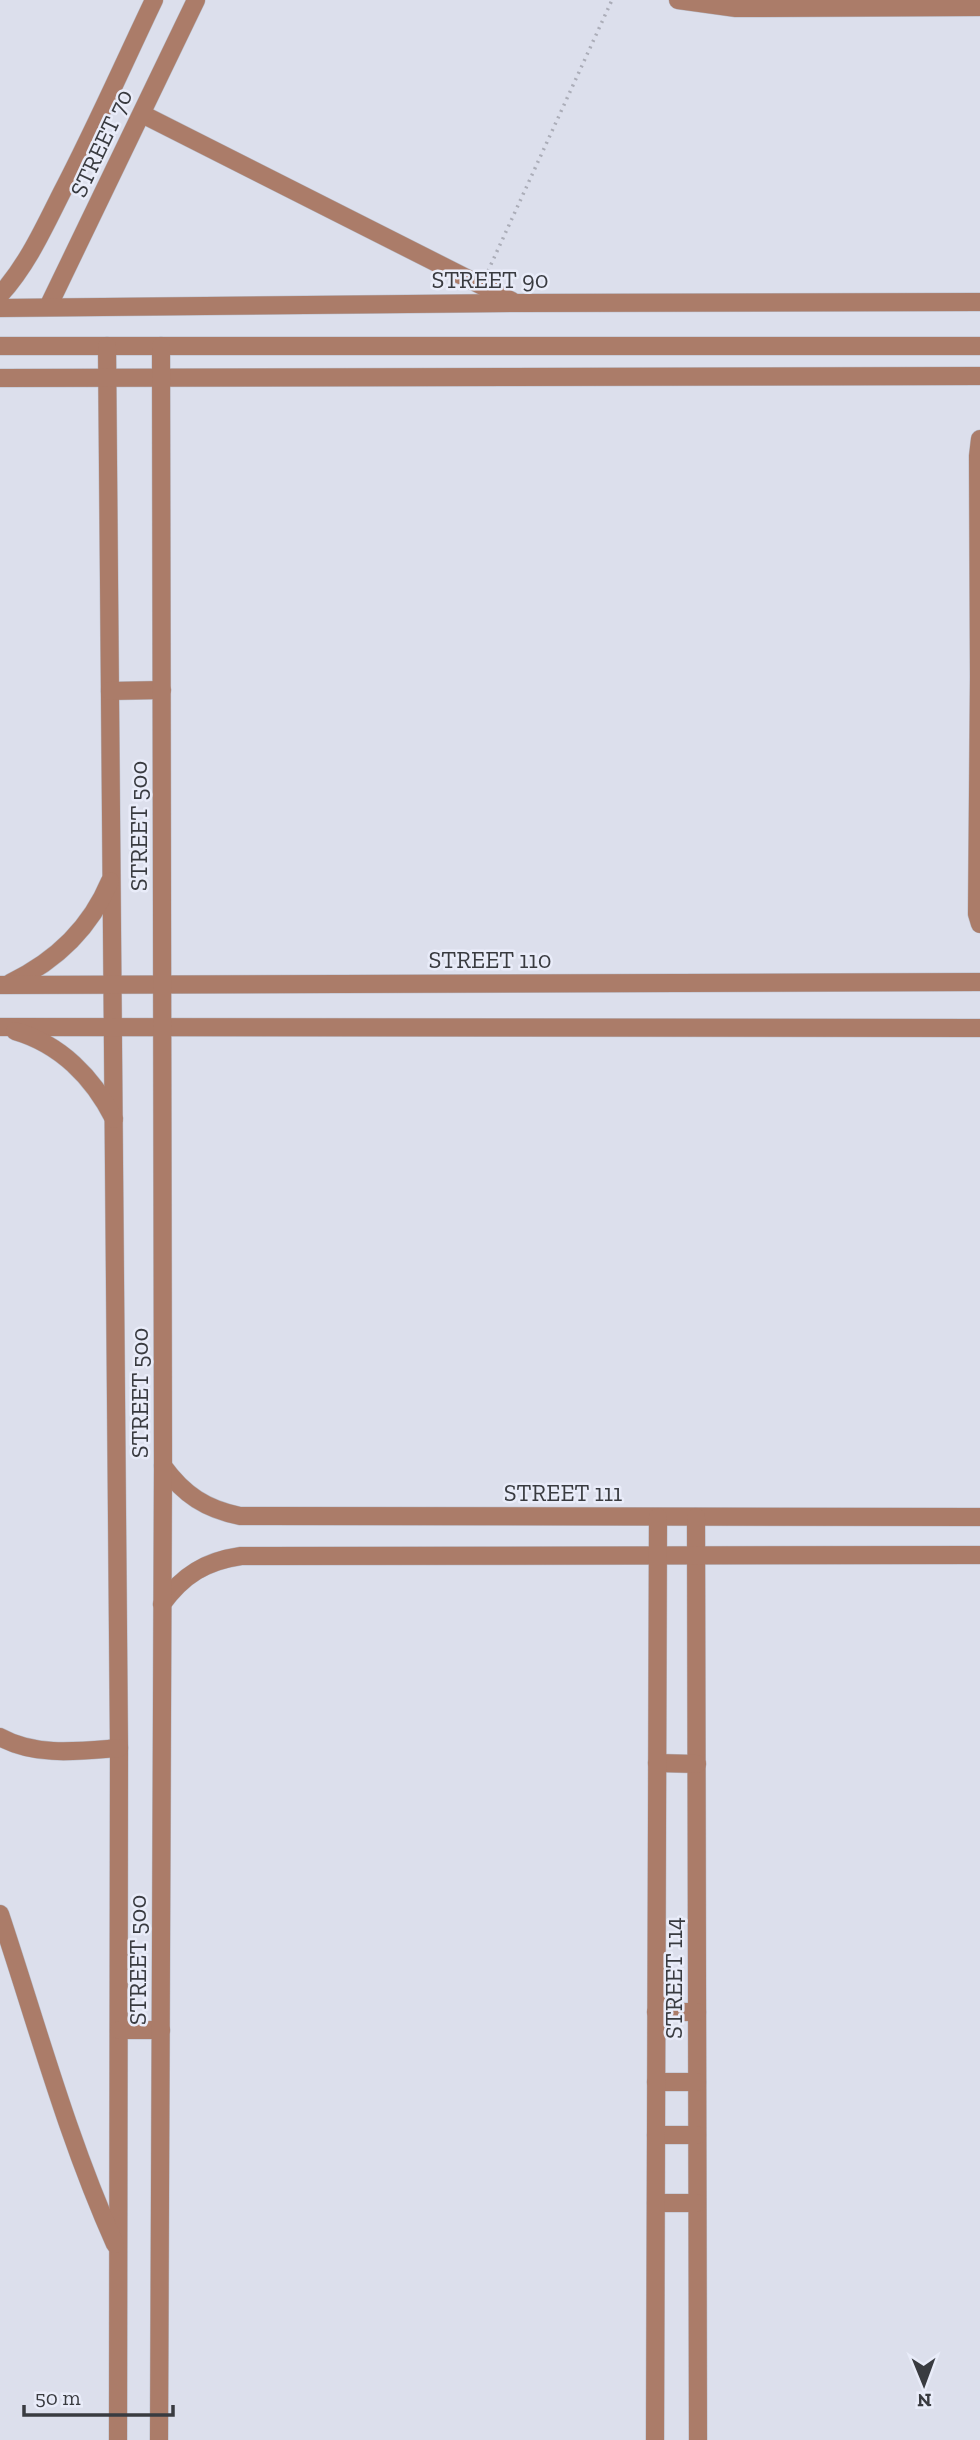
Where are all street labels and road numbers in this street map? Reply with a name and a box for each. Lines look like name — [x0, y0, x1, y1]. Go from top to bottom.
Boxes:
street label: STREET 70 — [63, 84, 139, 202]
street label: STREET 90 — [431, 265, 549, 294]
street label: STREET 500 — [124, 761, 153, 891]
street label: STREET 110 — [429, 945, 551, 974]
street label: STREET 500 — [125, 1328, 154, 1458]
street label: STREET 111 — [504, 1478, 622, 1507]
street label: STREET 500 — [123, 1895, 152, 2025]
street label: STREET 114 — [659, 1917, 688, 2039]

